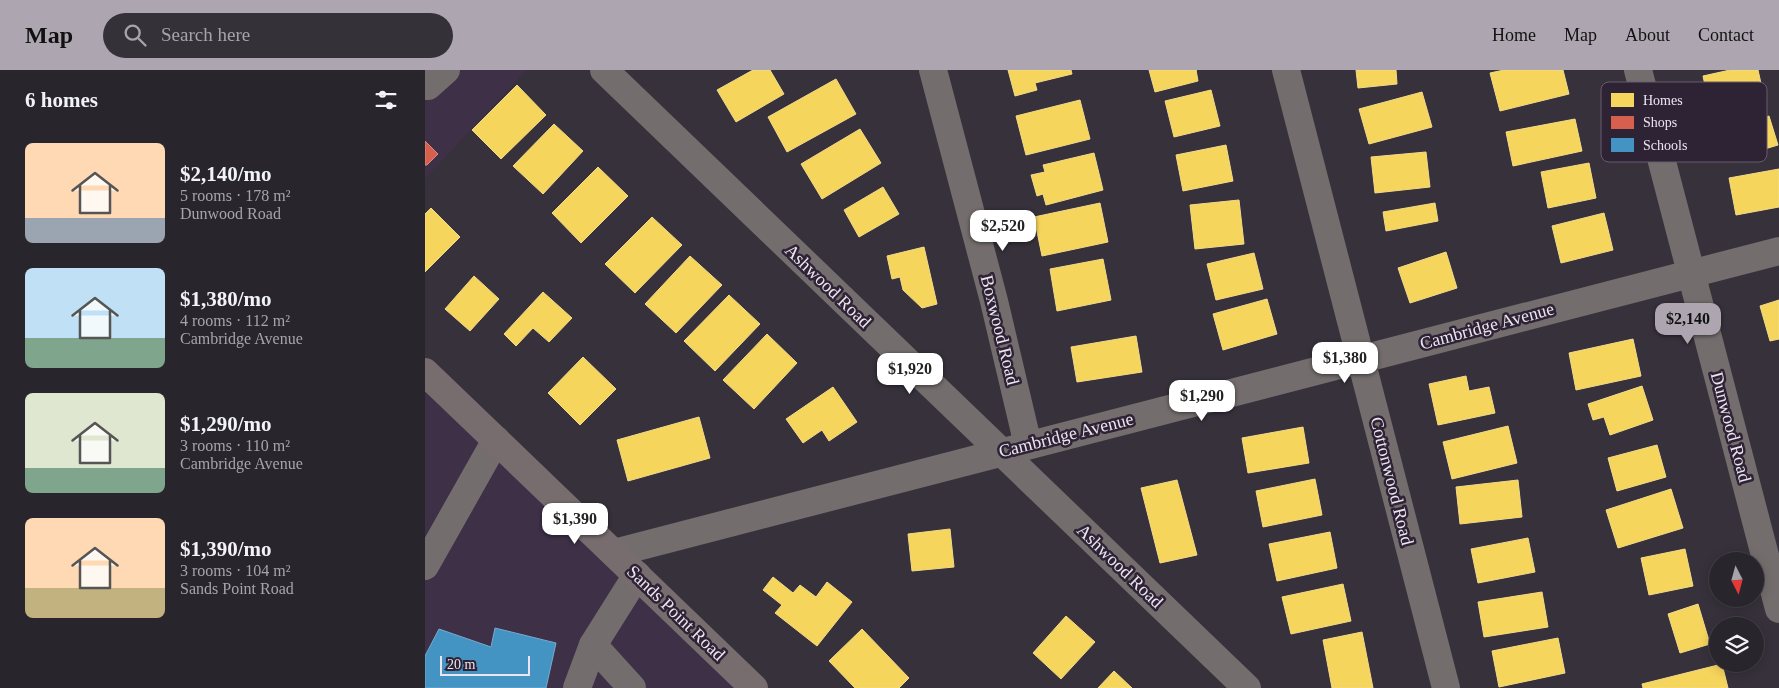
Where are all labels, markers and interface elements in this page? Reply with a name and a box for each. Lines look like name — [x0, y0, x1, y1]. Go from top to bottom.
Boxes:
search box — [103, 13, 453, 58]
icon: search — [121, 21, 149, 49]
text: Map — [25, 22, 73, 48]
text: Search here — [161, 24, 250, 45]
text: Home — [1492, 25, 1536, 45]
text: Map — [1564, 25, 1597, 45]
text: About — [1625, 25, 1670, 45]
text: Contact — [1698, 25, 1754, 45]
legend — [1601, 82, 1767, 162]
icon: filters — [372, 86, 400, 114]
text: 6 homes — [25, 88, 98, 112]
text: Homes — [1643, 93, 1683, 108]
text: Shops — [1643, 115, 1677, 130]
text: Schools — [1643, 138, 1687, 153]
text: $2,140/mo — [180, 162, 272, 186]
icon: home — [65, 163, 125, 223]
text: 5 rooms · 178 m² — [180, 187, 291, 204]
text: Dunwood Road — [180, 205, 281, 222]
pin: $2,520 — [962, 210, 1044, 252]
text: $2,520 — [981, 217, 1025, 234]
street label: Ashwood Road — [781, 240, 875, 332]
street label: Boxwood Road — [977, 273, 1023, 387]
text: $1,380/mo — [180, 287, 272, 311]
icon: home — [65, 288, 125, 348]
street label: Cambridge Avenue — [1418, 298, 1556, 354]
pin: $2,140 — [1647, 302, 1729, 345]
text: $2,140 — [1666, 310, 1710, 327]
text: 4 rooms · 112 m² — [180, 312, 290, 329]
text: Cambridge Avenue — [180, 330, 303, 347]
pin: $1,380 — [1304, 342, 1386, 384]
text: $1,380 — [1323, 349, 1367, 366]
pin: $1,920 — [869, 352, 951, 395]
text: $1,920 — [888, 360, 932, 377]
street label: Dunwood Road — [1707, 370, 1755, 484]
pin: $1,290 — [1161, 380, 1243, 422]
text: $1,290 — [1180, 387, 1224, 404]
street label: Cambridge Avenue — [997, 409, 1135, 461]
text: $1,290/mo — [180, 412, 272, 436]
icon: home — [65, 413, 125, 473]
street label: Cottonwood Road — [1366, 415, 1418, 547]
text: 3 rooms · 110 m² — [180, 437, 290, 454]
text: Cambridge Avenue — [180, 455, 303, 472]
pin: $1,390 — [534, 502, 616, 545]
text: $1,390 — [553, 510, 597, 527]
street label: Ashwood Road — [1073, 520, 1167, 612]
text: $1,390/mo — [180, 537, 272, 561]
icon: home — [65, 538, 125, 598]
north arrow — [1709, 552, 1764, 608]
map controls — [1709, 552, 1764, 672]
street label: Sands Point Road — [623, 561, 729, 665]
text: 3 rooms · 104 m² — [180, 562, 291, 579]
text: Sands Point Road — [180, 580, 294, 597]
button: layers — [1709, 617, 1764, 672]
scale bar — [440, 653, 530, 676]
text: 20 m — [447, 657, 475, 672]

